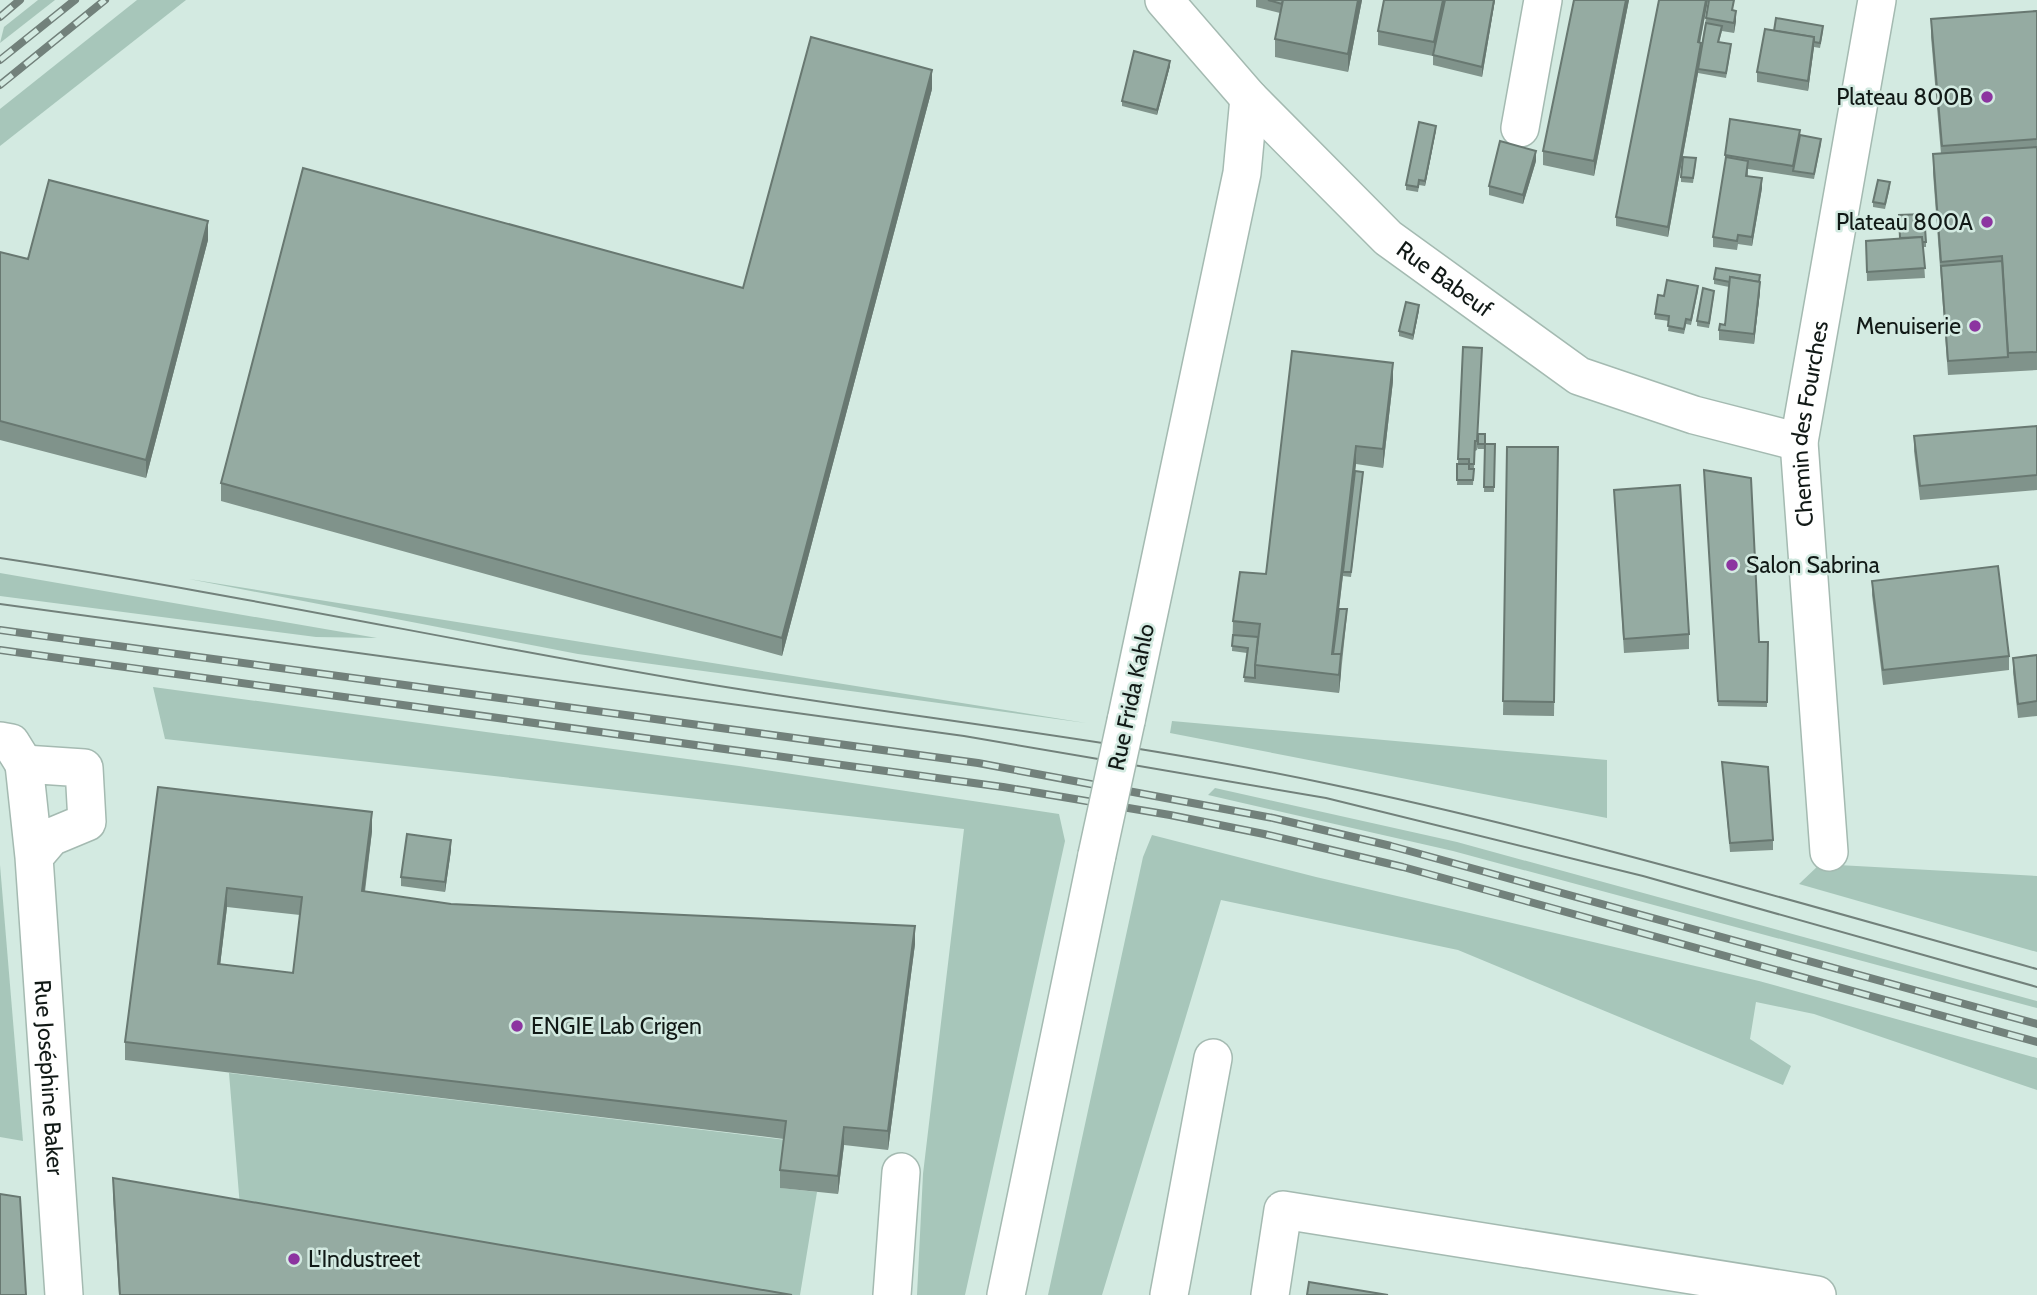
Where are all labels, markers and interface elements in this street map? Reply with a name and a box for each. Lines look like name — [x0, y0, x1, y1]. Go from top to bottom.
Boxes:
place label: Plateau 800B — [1836, 83, 1973, 111]
marker: Plateau 800B — [1979, 89, 1995, 105]
place label: Plateau 800A — [1836, 208, 1973, 236]
marker: Plateau 800A — [1979, 214, 1995, 230]
street label: Rue Babeuf — [1391, 235, 1498, 323]
place label: Menuiserie — [1856, 312, 1961, 340]
marker: Menuiserie — [1967, 318, 1983, 334]
street label: Chemin des Fourches — [1785, 319, 1834, 528]
place label: Salon Sabrina — [1746, 551, 1880, 579]
marker: Salon Sabrina — [1724, 557, 1740, 573]
street label: Rue Frida Kahlo — [1102, 621, 1160, 773]
street label: Rue Joséphine Baker — [28, 979, 70, 1177]
place label: ENGIE Lab Crigen — [531, 1012, 702, 1040]
marker: ENGIE Lab Crigen — [509, 1018, 525, 1034]
place label: L'Industreet — [308, 1245, 421, 1273]
marker: L'Industreet — [286, 1251, 302, 1267]

